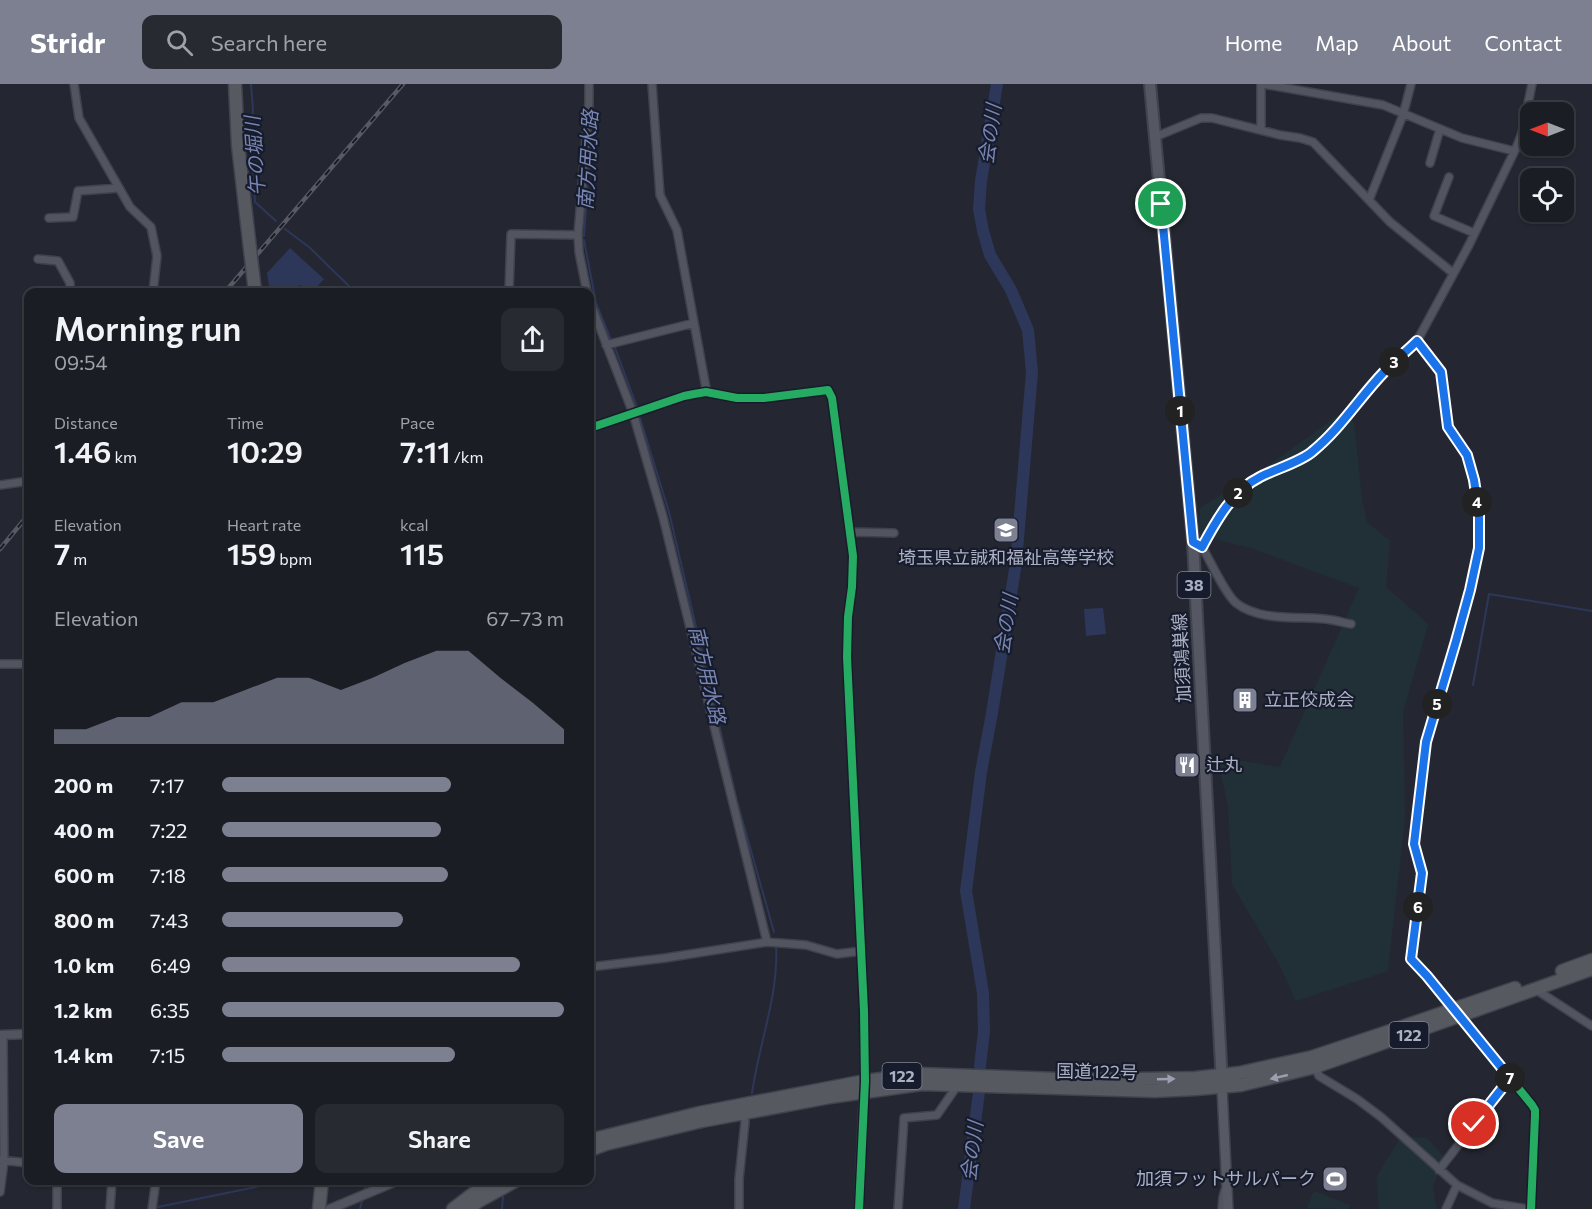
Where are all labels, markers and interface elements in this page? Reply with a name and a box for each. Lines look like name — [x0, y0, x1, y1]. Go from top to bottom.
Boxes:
search box — [142, 15, 562, 69]
text: Stridr — [30, 25, 106, 59]
icon: search — [163, 26, 196, 59]
text: Search here — [211, 29, 327, 56]
text: Home — [1225, 30, 1282, 55]
text: Map — [1315, 30, 1359, 55]
text: About — [1392, 30, 1451, 55]
text: Contact — [1484, 30, 1562, 55]
water label: 会の川 — [973, 101, 1005, 165]
north arrow — [1520, 102, 1574, 156]
map controls — [1520, 102, 1574, 222]
water label: 南方用水路 — [572, 107, 602, 211]
water label: 午の堀川 — [239, 113, 269, 197]
button: locate — [1520, 168, 1574, 222]
pin — [1135, 178, 1186, 229]
icon: arrive — [1144, 187, 1177, 220]
text: Morning run — [54, 307, 241, 348]
button: share — [501, 308, 564, 371]
pin: 3 — [1379, 347, 1409, 377]
text: 09:54 — [54, 350, 107, 374]
text: 3 — [1389, 352, 1399, 371]
pin: 1 — [1165, 396, 1195, 426]
text: 1 — [1176, 401, 1184, 420]
text: Distance — [54, 413, 118, 432]
text: Time — [227, 413, 264, 432]
text: Pace — [400, 413, 435, 432]
text: 1.46 — [54, 432, 111, 469]
text: 10:29 — [227, 432, 303, 469]
text: 7:11 — [400, 432, 451, 469]
text: km — [111, 447, 137, 466]
text: /km — [451, 447, 483, 466]
pin: 2 — [1223, 478, 1253, 508]
text: 2 — [1233, 483, 1243, 502]
pin: 4 — [1462, 487, 1492, 517]
text: 4 — [1472, 492, 1482, 511]
text: Elevation — [54, 515, 122, 534]
text: Heart rate — [227, 515, 301, 534]
text: kcal — [400, 515, 429, 534]
school or university icon: 埼玉県立誠和福祉高等学校 — [991, 515, 1021, 545]
text: 7 — [54, 534, 70, 571]
text: 159 — [227, 534, 276, 571]
text: 115 — [400, 534, 444, 571]
place label: 埼玉県立誠和福祉高等学校 — [898, 546, 1114, 568]
text: m — [70, 549, 87, 568]
text: bpm — [276, 549, 312, 568]
road number: 38 — [1178, 572, 1210, 598]
water label: 会の川 — [988, 590, 1022, 655]
text: Elevation — [54, 606, 139, 630]
text: 67–73 m — [486, 606, 564, 630]
street label: 加須鴻巣線 — [1168, 613, 1194, 704]
water label: 南方用水路 — [685, 623, 731, 728]
building icon: 立正佼成会 — [1230, 685, 1260, 715]
place label: 立正佼成会 — [1264, 688, 1354, 710]
pin: 5 — [1422, 689, 1452, 719]
text: 5 — [1432, 694, 1442, 713]
restaurant icon: 辻丸 — [1172, 750, 1202, 780]
place label: 辻丸 — [1206, 753, 1242, 775]
text: 200 m — [54, 773, 113, 797]
text: 7:17 — [150, 773, 184, 797]
text: 400 m — [54, 818, 114, 842]
text: 7:22 — [150, 818, 187, 842]
text: 600 m — [54, 863, 114, 887]
text: 7:18 — [150, 863, 186, 887]
pin: 6 — [1403, 892, 1433, 922]
text: 6 — [1413, 897, 1423, 916]
text: 800 m — [54, 908, 114, 932]
text: 7:43 — [150, 908, 189, 932]
text: 1.0 km — [54, 953, 114, 977]
text: 6:49 — [150, 953, 191, 977]
text: 1.2 km — [54, 998, 112, 1022]
text: 6:35 — [150, 998, 190, 1022]
road number: 122 — [1390, 1022, 1428, 1048]
text: 1.4 km — [54, 1043, 113, 1067]
text: 7:15 — [150, 1043, 185, 1067]
street label: 国道122号 — [1056, 1059, 1138, 1083]
road number: 122 — [882, 1063, 922, 1089]
pin: 7 — [1495, 1063, 1525, 1093]
text: 7 — [1506, 1068, 1514, 1087]
one-way arrow — [1269, 1072, 1288, 1082]
one-way arrow — [1156, 1075, 1175, 1084]
pin — [1448, 1098, 1499, 1149]
button: Save — [54, 1104, 303, 1173]
button: Share — [315, 1104, 564, 1173]
icon: check — [1457, 1107, 1490, 1140]
water label: 会の川 — [955, 1118, 987, 1182]
sports icon: 加須フットサルパーク — [1320, 1164, 1350, 1194]
place label: 加須フットサルパーク — [1136, 1167, 1316, 1189]

